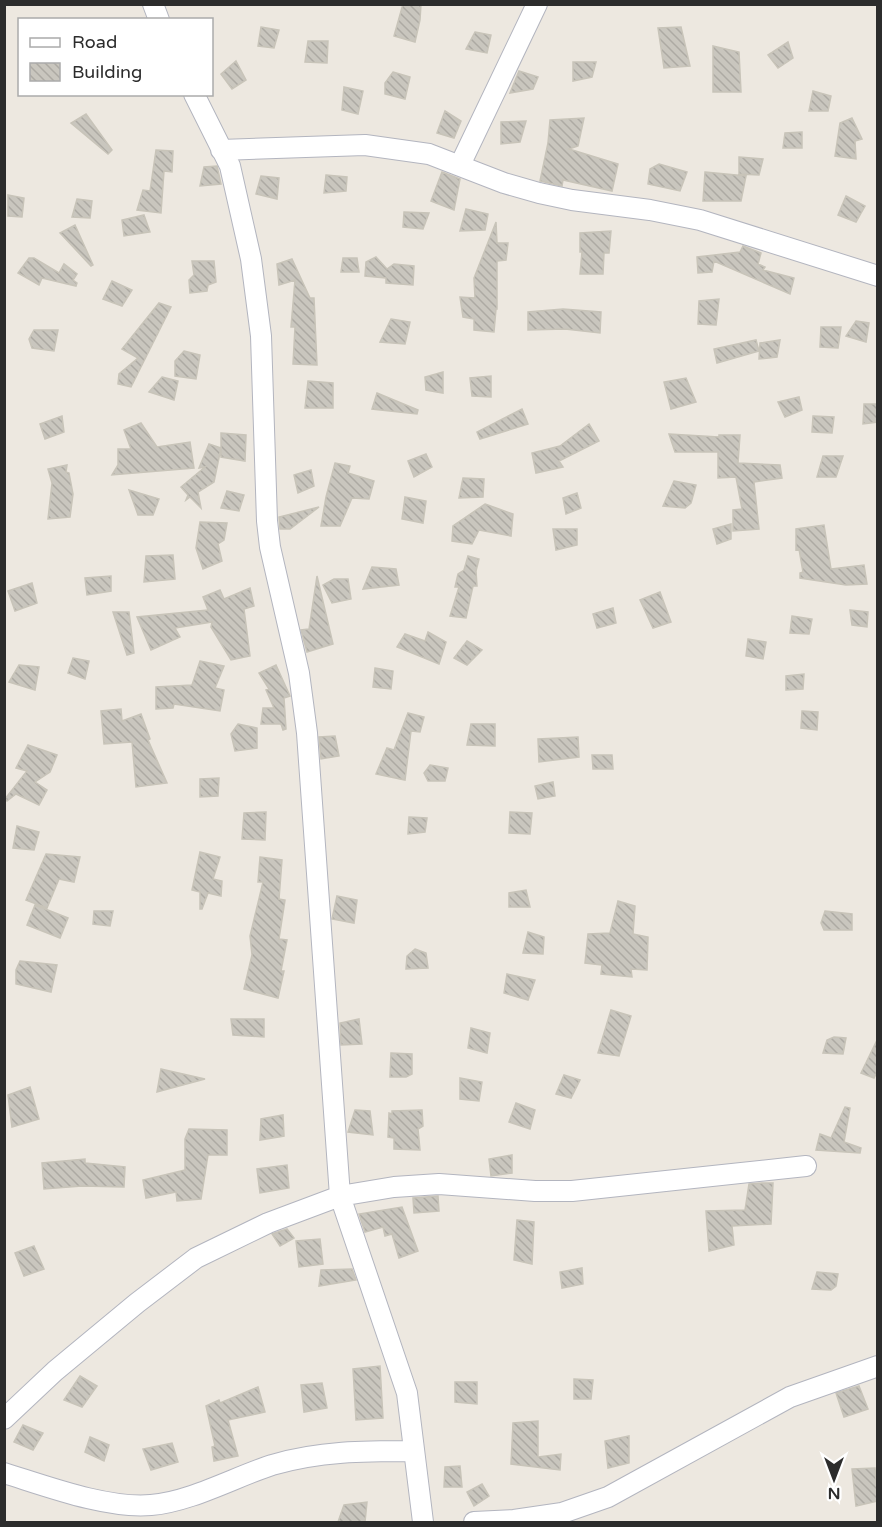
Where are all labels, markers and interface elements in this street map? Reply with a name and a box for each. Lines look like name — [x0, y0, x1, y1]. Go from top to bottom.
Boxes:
legend — [18, 18, 213, 96]
text: Road — [72, 31, 117, 53]
text: Building — [72, 61, 142, 83]
north arrow — [804, 1449, 864, 1509]
text: N — [828, 1483, 840, 1503]

